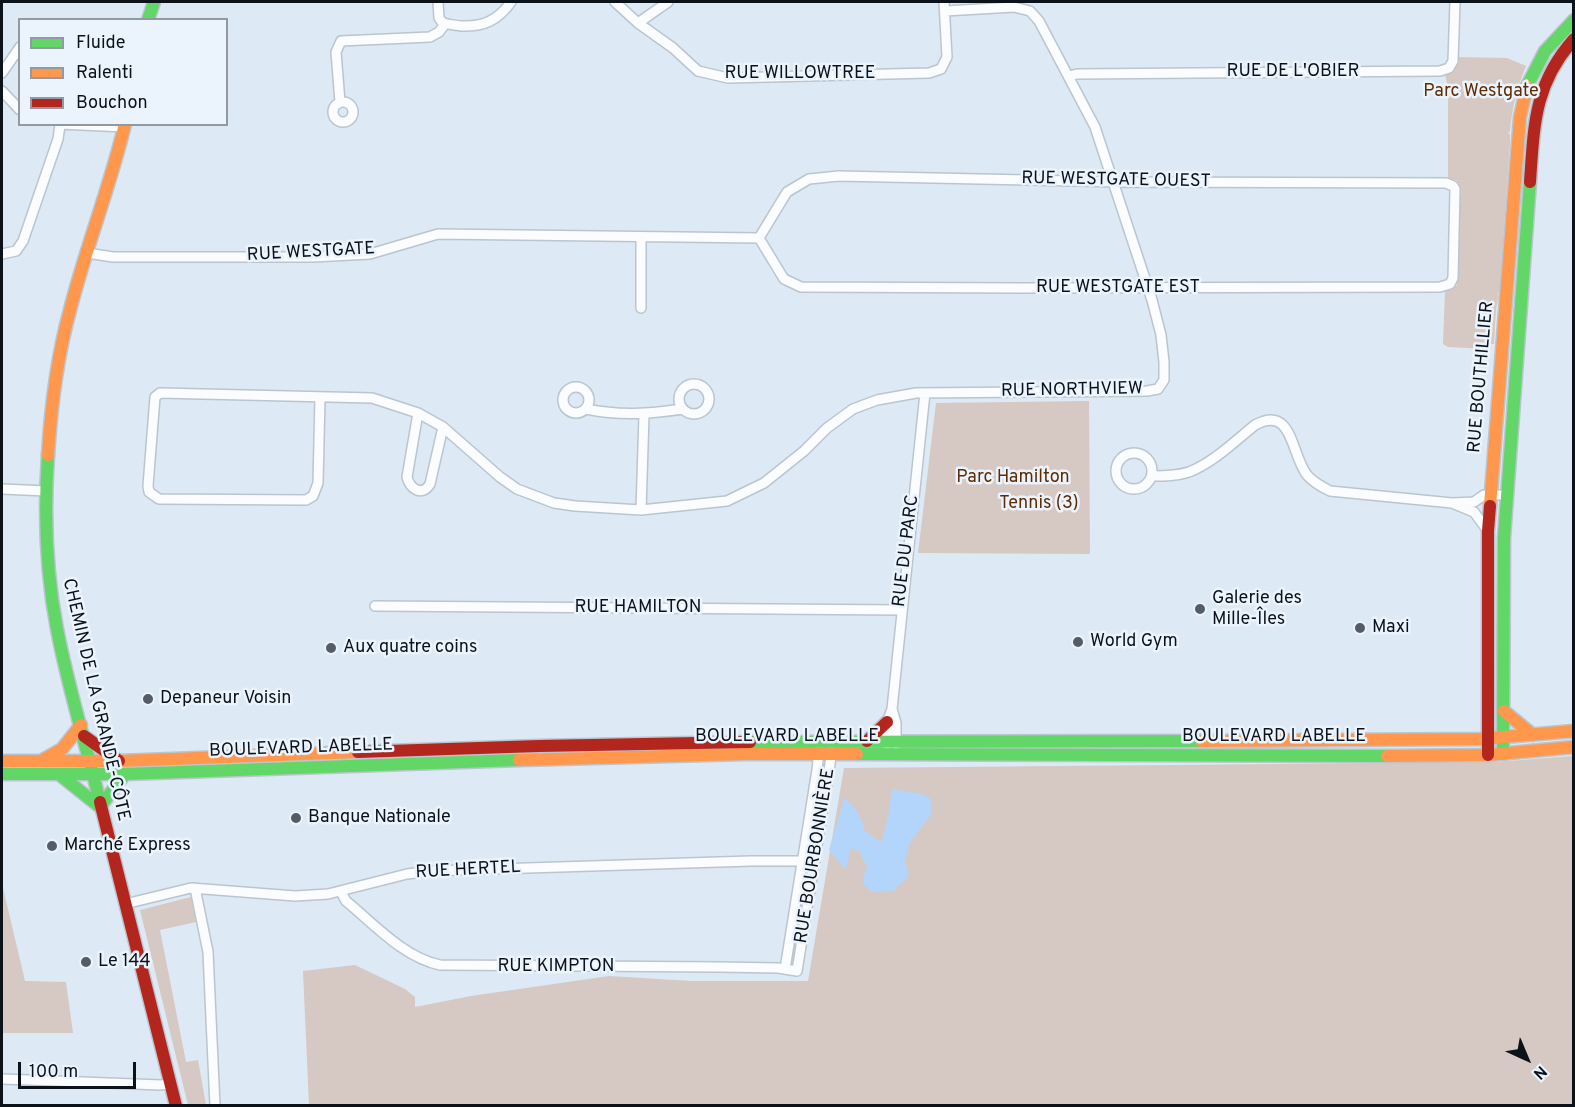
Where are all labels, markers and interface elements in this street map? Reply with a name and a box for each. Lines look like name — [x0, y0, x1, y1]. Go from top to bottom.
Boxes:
legend — [18, 18, 228, 126]
text: Fluide — [76, 32, 125, 55]
street label: RUE DE L'OBIER — [1227, 61, 1359, 83]
text: Ralenti — [76, 62, 133, 85]
street label: RUE WILLOWTREE — [725, 63, 875, 85]
park label: Parc Westgate — [1423, 81, 1539, 103]
text: Bouchon — [76, 92, 148, 115]
street label: RUE WESTGATE OUEST — [1021, 169, 1211, 193]
street label: RUE WESTGATE — [246, 239, 376, 267]
street label: RUE WESTGATE EST — [1036, 277, 1200, 299]
street label: RUE BOUTHILLIER — [1465, 300, 1499, 454]
street label: RUE NORTHVIEW — [1001, 379, 1143, 403]
park label: Parc Hamilton — [956, 467, 1070, 489]
park label: Tennis (3) — [999, 493, 1079, 515]
street label: RUE DU PARC — [889, 494, 925, 608]
street label: CHEMIN DE LA GRANDE-CÔTE — [57, 577, 133, 823]
place label: Galerie des Mille-Îles — [1212, 588, 1302, 630]
street label: RUE HAMILTON — [575, 597, 701, 619]
marker: Galerie des Mille-Îles — [1193, 602, 1207, 616]
place label: Maxi — [1372, 617, 1410, 639]
marker: Maxi — [1353, 621, 1367, 635]
place label: World Gym — [1090, 631, 1178, 653]
marker: World Gym — [1071, 635, 1085, 649]
place label: Aux quatre coins — [343, 637, 477, 659]
marker: Aux quatre coins — [324, 641, 338, 655]
place label: Depaneur Voisin — [160, 688, 291, 710]
marker: Depaneur Voisin — [141, 692, 155, 706]
street label: BOULEVARD LABELLE — [695, 726, 879, 748]
street label: BOULEVARD LABELLE — [1182, 726, 1366, 748]
street label: BOULEVARD LABELLE — [209, 735, 393, 763]
street label: RUE BOURBONNIÈRE — [791, 767, 841, 945]
place label: Banque Nationale — [308, 807, 451, 829]
marker: Banque Nationale — [289, 811, 303, 825]
place label: Marché Express — [64, 835, 191, 857]
marker: Marché Express — [45, 839, 59, 853]
street label: RUE HERTEL — [415, 857, 521, 885]
place label: Le 144 — [98, 951, 151, 973]
marker: Le 144 — [79, 955, 93, 969]
street label: RUE KIMPTON — [497, 956, 615, 978]
north arrow — [1497, 1029, 1557, 1089]
scale bar — [21, 1050, 140, 1088]
text: 100 m — [29, 1061, 78, 1084]
text: N — [1528, 1061, 1551, 1083]

